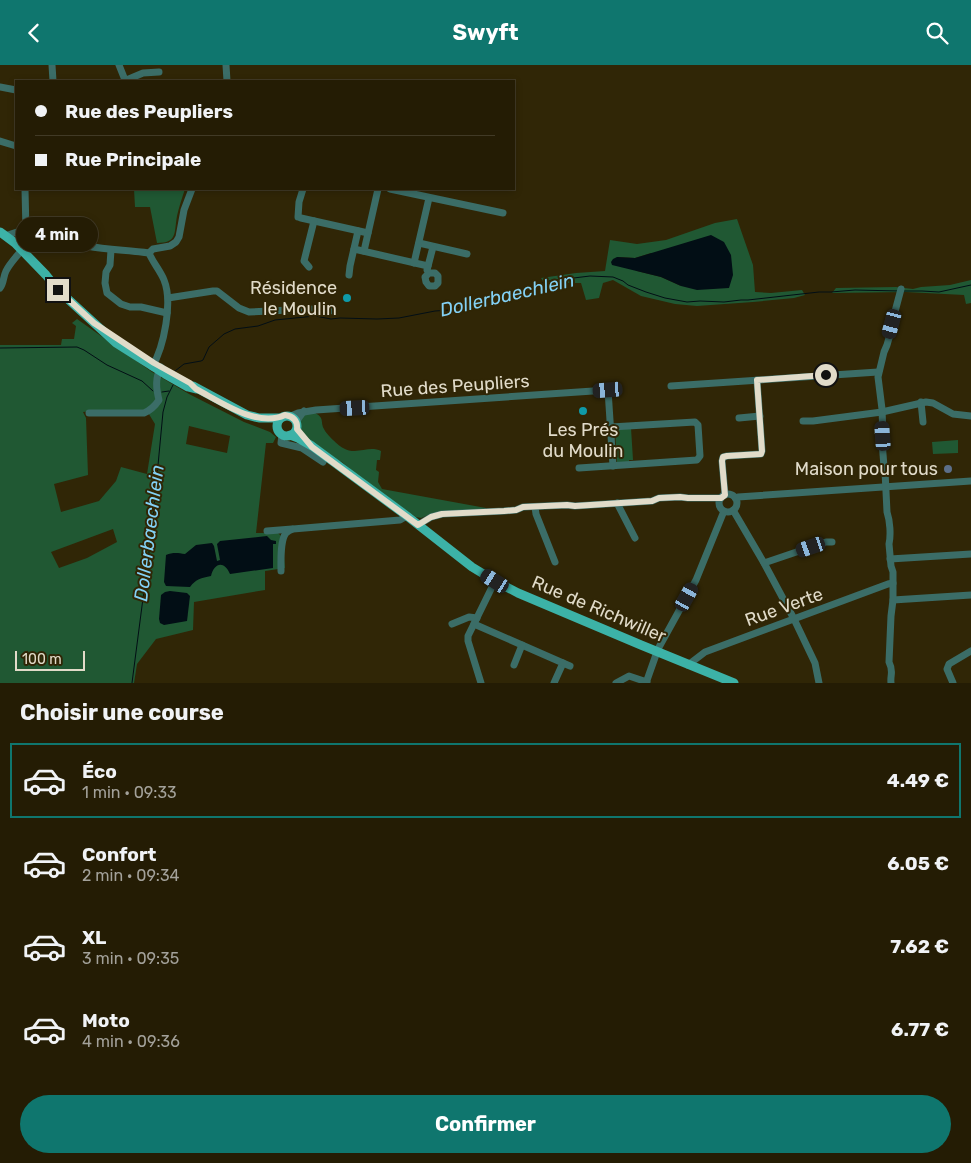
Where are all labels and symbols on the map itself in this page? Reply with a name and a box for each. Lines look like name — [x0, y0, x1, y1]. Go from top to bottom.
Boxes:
callout: 4 min — [17, 217, 99, 253]
water label: Dollerbaechlein — [437, 268, 577, 322]
place label: Résidence le Moulin — [250, 277, 337, 320]
route end — [47, 279, 69, 301]
marker: Résidence le Moulin — [341, 292, 353, 304]
car — [880, 308, 903, 340]
route start — [815, 364, 837, 386]
street label: Rue des Peupliers — [380, 370, 530, 402]
car — [592, 381, 623, 399]
car — [339, 400, 370, 416]
marker: Les Prés du Moulin — [577, 405, 589, 417]
place label: Les Prés du Moulin — [542, 419, 624, 462]
car — [874, 421, 891, 451]
place label: Maison pour tous — [795, 458, 938, 480]
water label: Dollerbaechlein — [129, 463, 169, 603]
marker: Maison pour tous — [942, 463, 954, 475]
car — [794, 535, 827, 559]
car — [478, 567, 511, 595]
street label: Rue de Richwiller — [529, 571, 670, 647]
car — [673, 580, 700, 614]
street label: Rue Verte — [742, 583, 826, 631]
scale bar — [15, 648, 85, 671]

